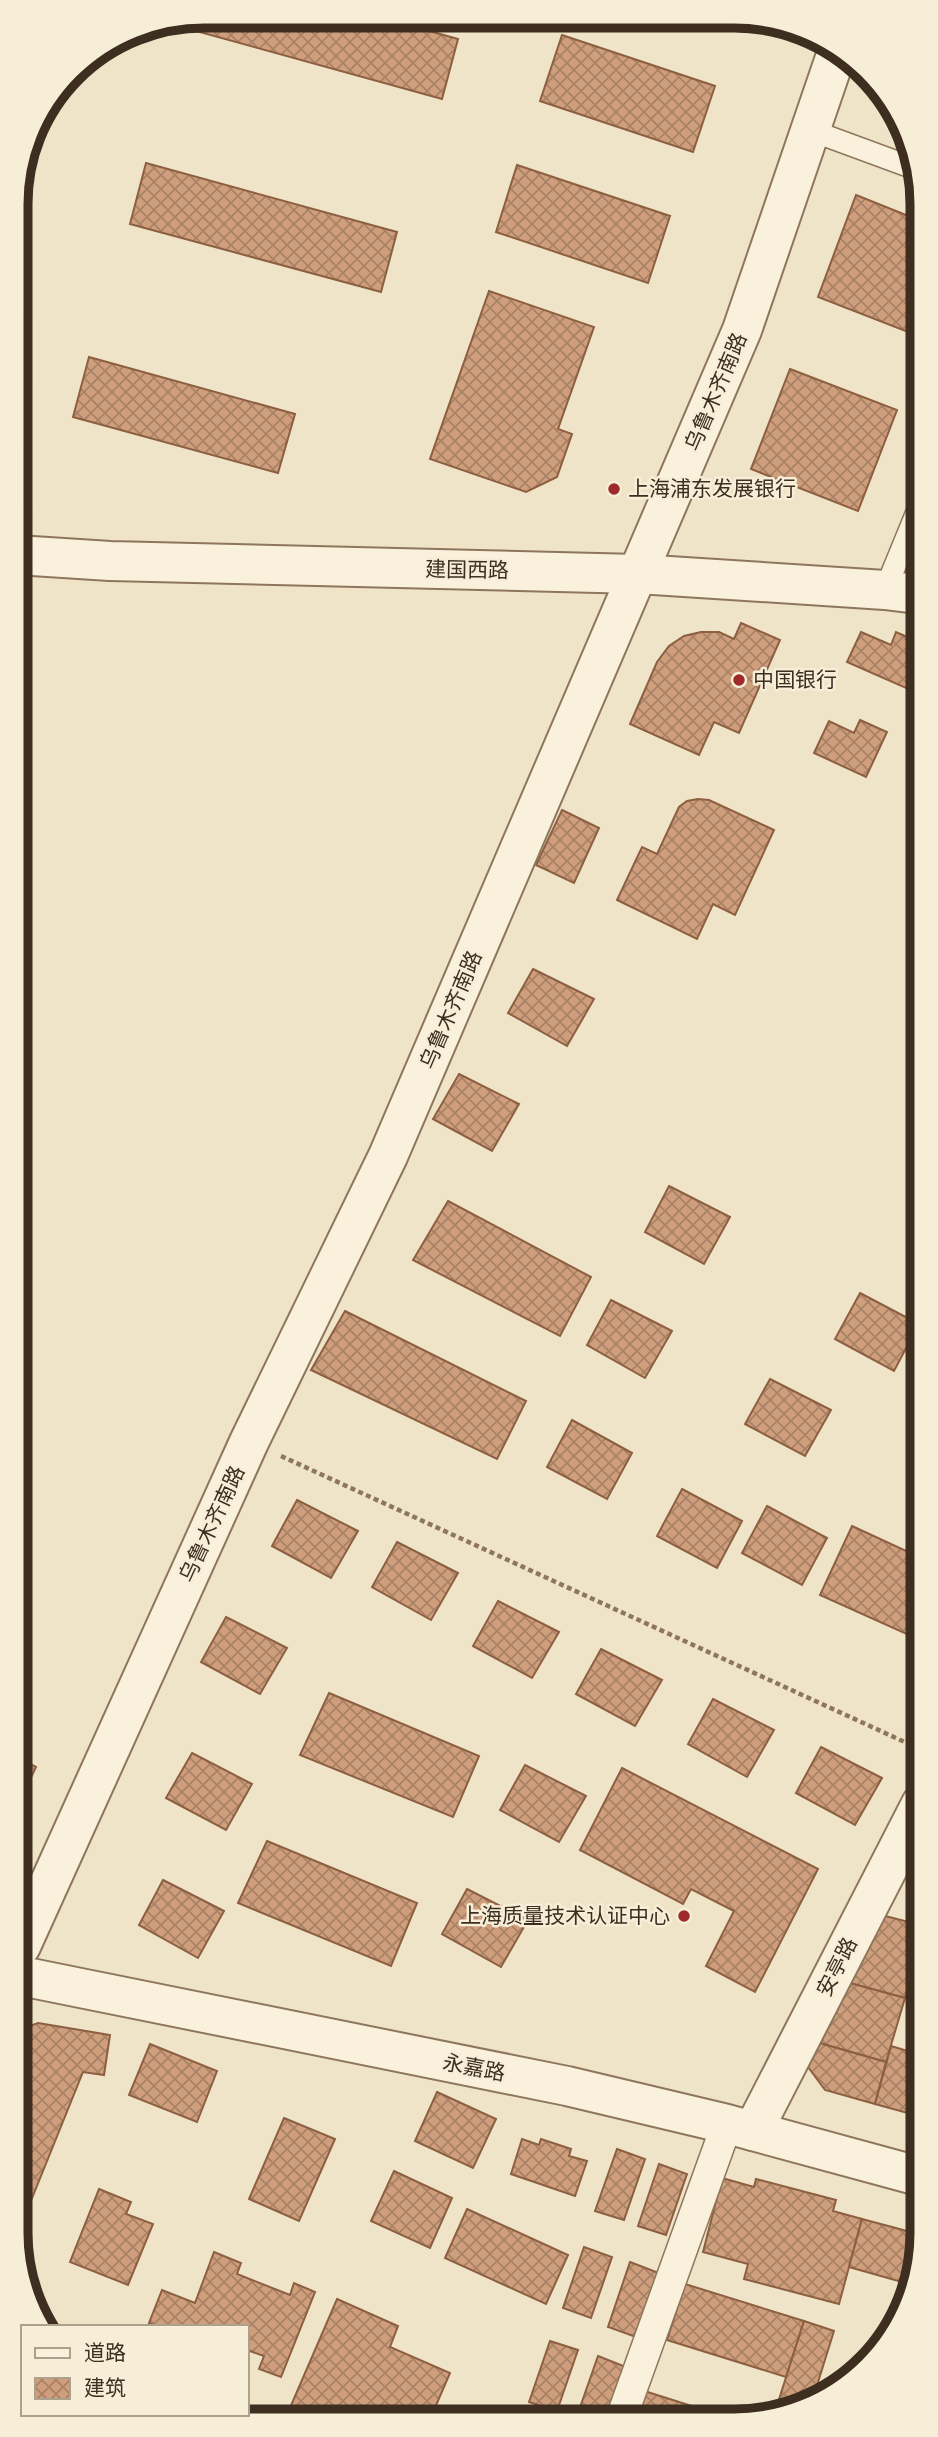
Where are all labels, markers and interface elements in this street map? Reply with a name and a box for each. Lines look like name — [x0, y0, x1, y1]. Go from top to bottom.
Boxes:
street label: 乌鲁木齐南路 — [679, 329, 753, 455]
place label: 上海浦东发展银行 — [628, 476, 796, 502]
marker: 上海浦东发展银行 — [606, 481, 622, 497]
street label: 建国西路 — [425, 556, 509, 584]
place label: 中国银行 — [753, 667, 837, 693]
marker: 中国银行 — [731, 672, 747, 688]
street label: 乌鲁木齐南路 — [414, 947, 488, 1073]
street label: 乌鲁木齐南路 — [174, 1461, 250, 1587]
place label: 上海质量技术认证中心 — [460, 1903, 670, 1929]
marker: 上海质量技术认证中心 — [676, 1908, 692, 1924]
street label: 安亭路 — [811, 1933, 863, 2001]
street label: 永嘉路 — [441, 2049, 507, 2087]
legend — [21, 2325, 248, 2416]
text: 道路 — [84, 2340, 126, 2366]
text: 建筑 — [84, 2375, 126, 2401]

